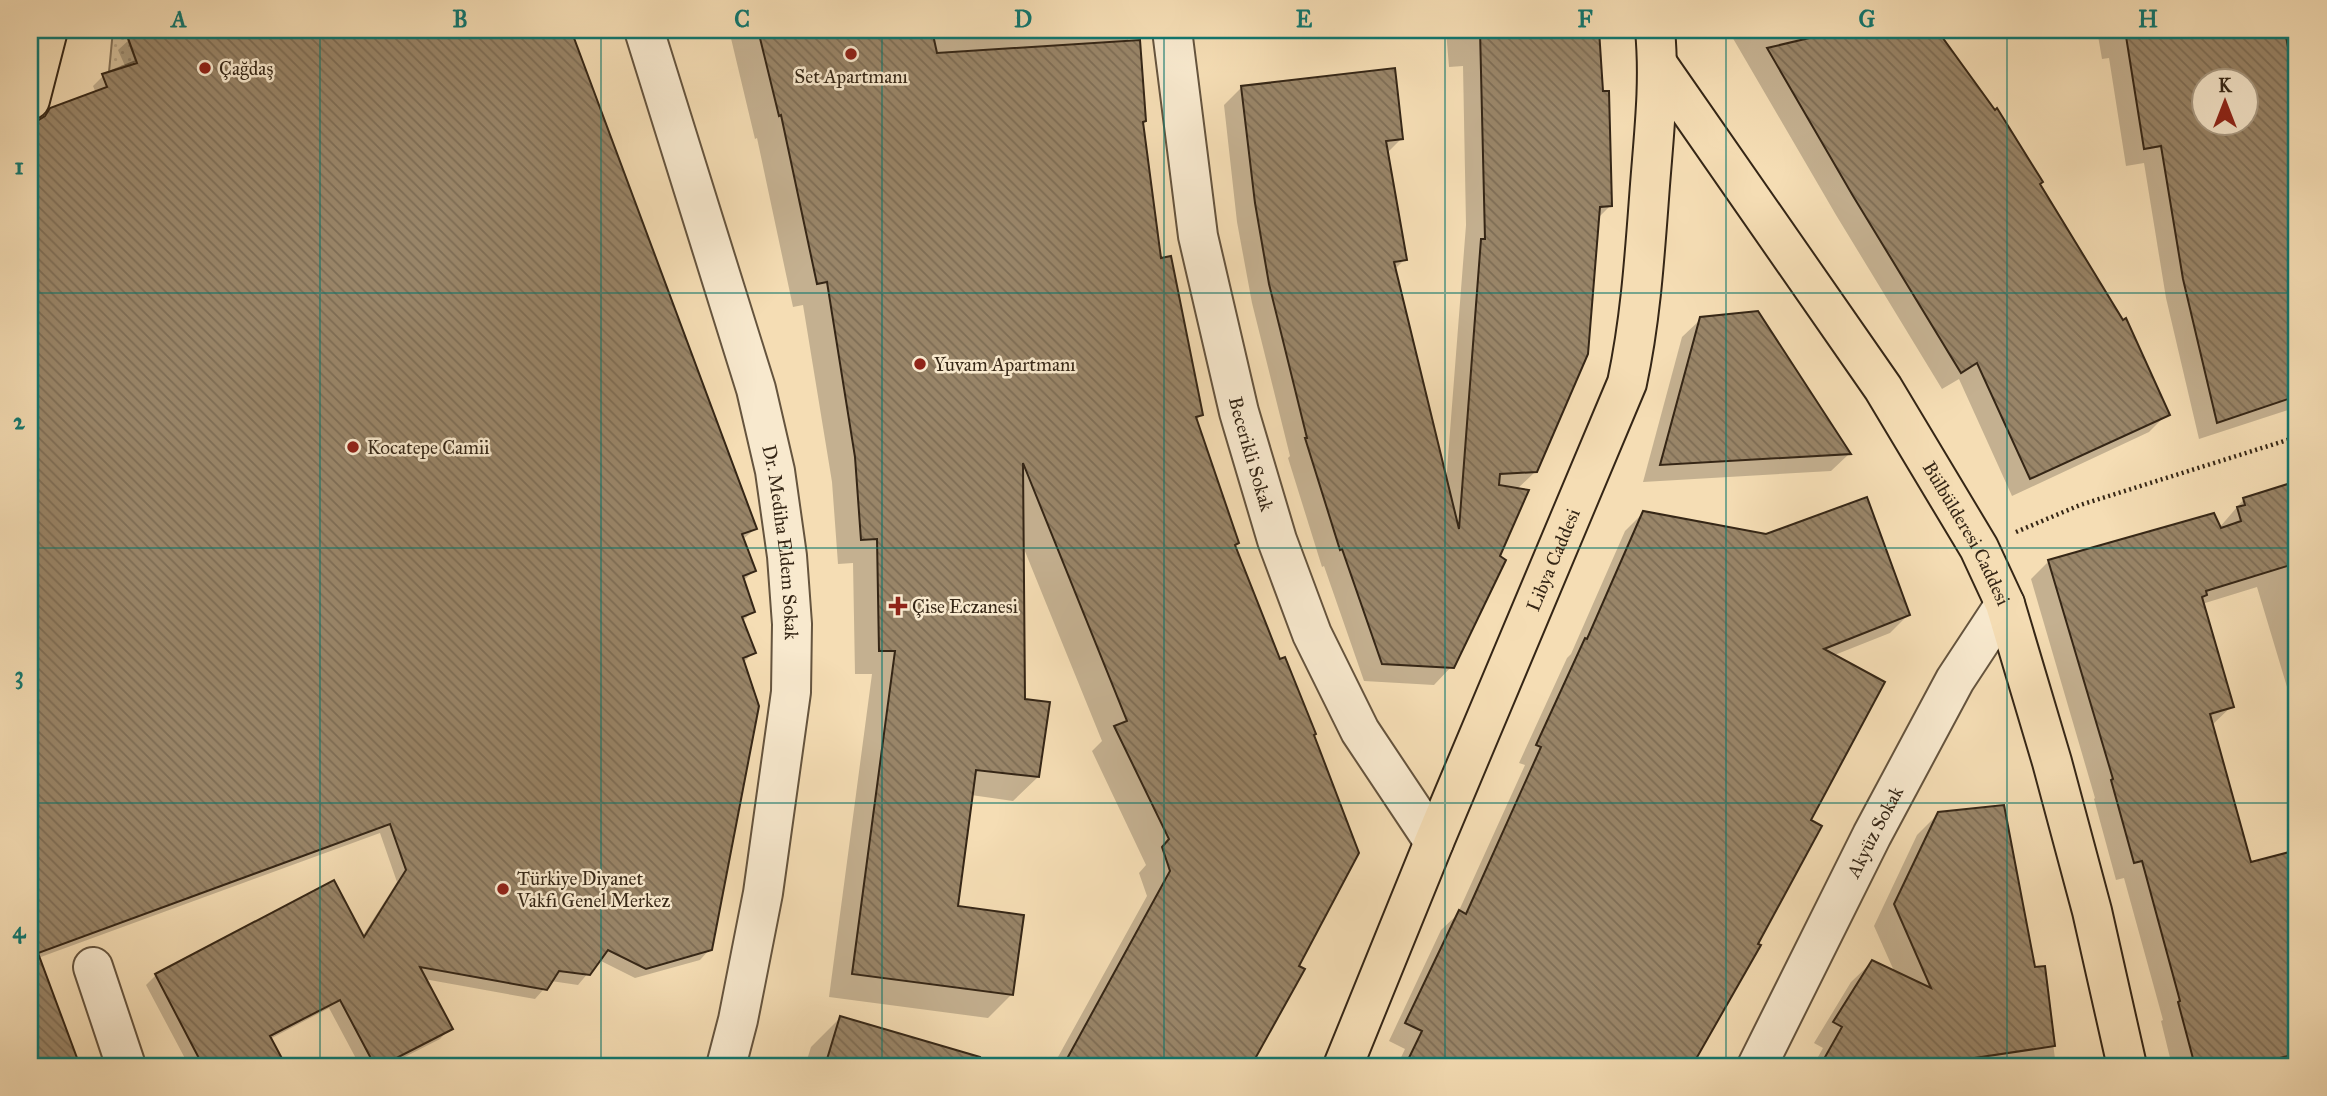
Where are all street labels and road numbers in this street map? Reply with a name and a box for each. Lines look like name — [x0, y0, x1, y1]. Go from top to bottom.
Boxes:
street label: Becerikli Sokak — [1224, 394, 1279, 514]
street label: Dr. Mediha Eldem Sokak — [757, 442, 803, 641]
street label: Bülbülderesi Caddesi — [1918, 457, 2015, 609]
street label: Libya Caddesi — [1521, 505, 1585, 615]
street label: Akyüz Sokak — [1841, 782, 1908, 882]

